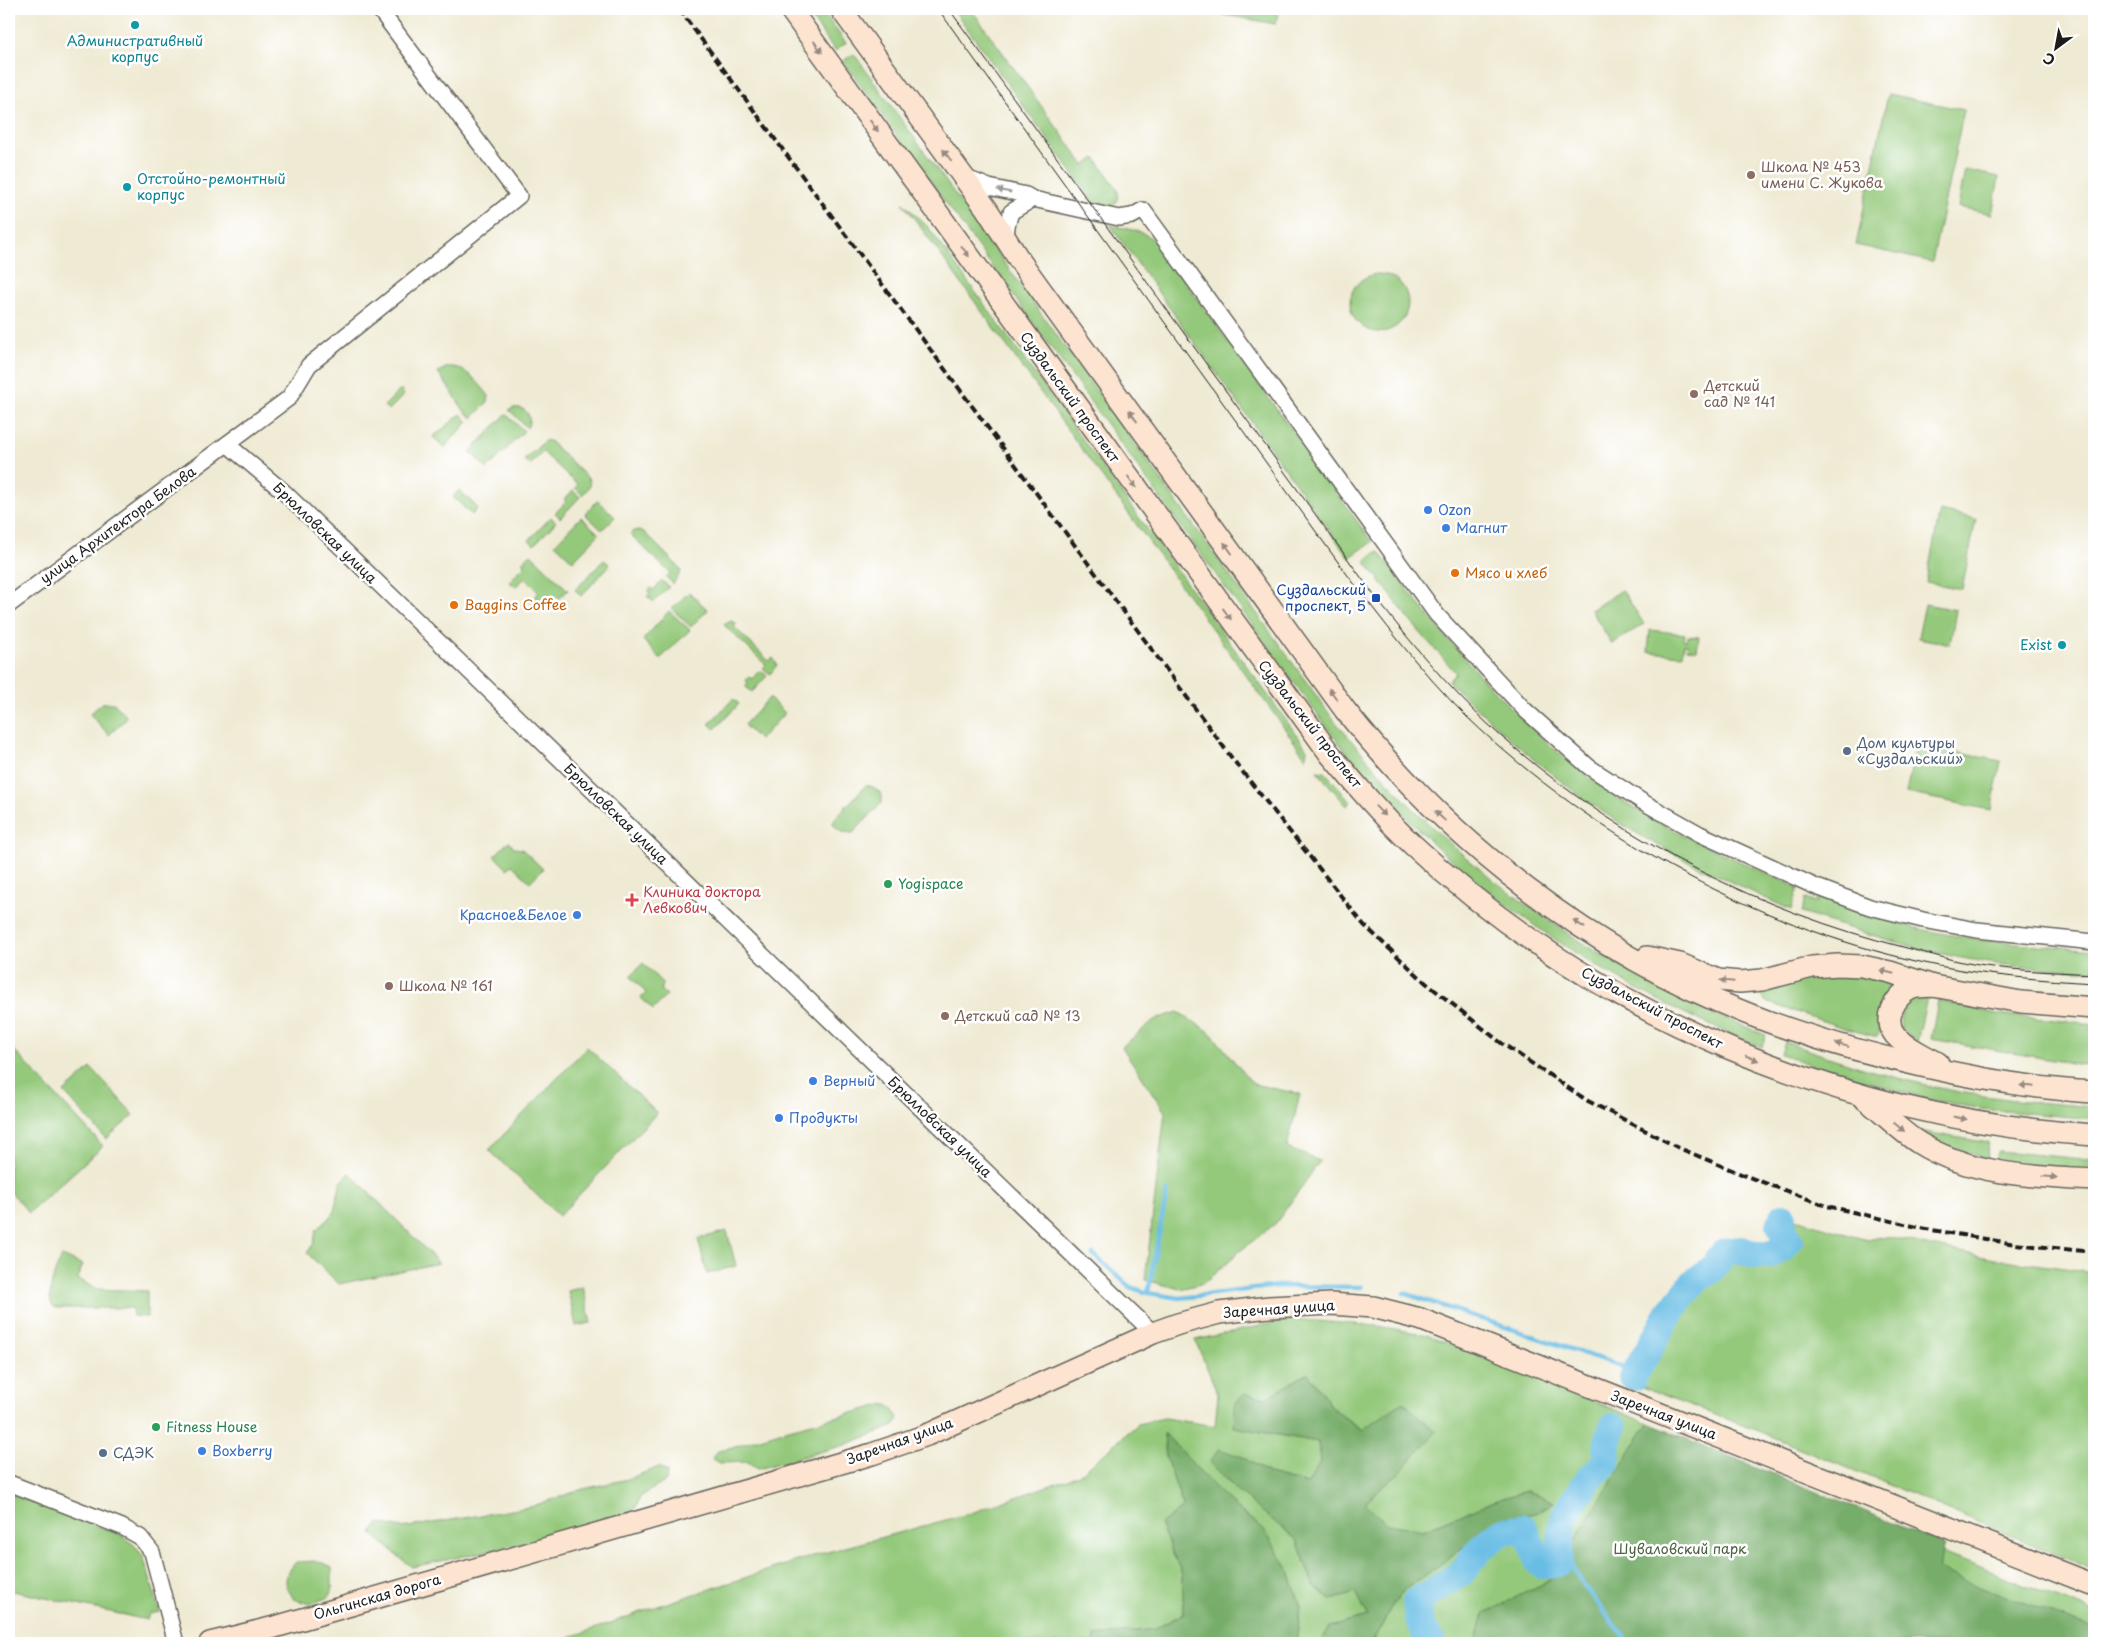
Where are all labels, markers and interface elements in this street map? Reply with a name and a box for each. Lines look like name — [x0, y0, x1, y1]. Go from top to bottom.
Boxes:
marker: Административный корпус — [129, 19, 141, 31]
north arrow — [2030, 22, 2080, 72]
place label: Административный корпус — [67, 30, 203, 67]
one-way arrow — [813, 41, 823, 54]
text: С — [2039, 48, 2059, 71]
one-way arrow — [869, 119, 879, 132]
one-way arrow — [941, 149, 952, 162]
place label: Школа № 453 имени С. Жукова — [1761, 156, 1883, 193]
place label: Отстойно-ремонтный корпус — [137, 168, 286, 205]
marker: Школа № 453 имени С. Жукова — [1745, 169, 1757, 181]
marker: Отстойно-ремонтный корпус — [121, 181, 133, 193]
one-way arrow — [995, 186, 1011, 194]
one-way arrow — [960, 244, 970, 258]
street label: Суздальский проспект — [1016, 327, 1125, 467]
place label: Детский сад № 141 — [1703, 375, 1775, 412]
marker: Детский сад № 141 — [1688, 388, 1700, 400]
one-way arrow — [1127, 410, 1138, 423]
street label: улица Архитектора Белова — [35, 461, 200, 588]
one-way arrow — [1127, 475, 1137, 489]
street label: Брюлловская улица — [269, 477, 382, 588]
place label: Ozon — [1438, 499, 1471, 520]
marker: Ozon — [1422, 504, 1434, 516]
place label: Магнит — [1456, 517, 1508, 538]
marker: Магнит — [1440, 522, 1452, 534]
one-way arrow — [1223, 541, 1233, 555]
place label: Мясо и хлеб — [1465, 562, 1547, 583]
marker: Мясо и хлеб — [1449, 567, 1461, 579]
place label: Суздальский проспект, 5 — [1276, 579, 1366, 616]
marker: Суздальский проспект, 5 — [1370, 592, 1382, 604]
place label: Baggins Coffee — [464, 594, 567, 615]
marker: Baggins Coffee — [448, 599, 460, 611]
one-way arrow — [1222, 607, 1232, 621]
place label: Exist — [2020, 634, 2052, 655]
marker: Exist — [2056, 639, 2068, 651]
street label: Суздальский проспект — [1254, 655, 1367, 792]
one-way arrow — [1328, 687, 1338, 701]
place label: Дом культуры «Суздальский» — [1856, 732, 1963, 769]
marker: Дом культуры «Суздальский» — [1841, 745, 1853, 757]
street label: Брюлловская улица — [560, 758, 673, 869]
one-way arrow — [1374, 805, 1386, 817]
one-way arrow — [1435, 810, 1447, 822]
place label: Yogispace — [898, 873, 963, 894]
marker: Yogispace — [882, 878, 894, 890]
place label: Клиника доктора Левкович — [643, 881, 761, 918]
marker: Клиника доктора Левкович — [625, 893, 639, 907]
place label: Красное&Белое — [460, 904, 567, 925]
marker: Красное&Белое — [571, 909, 583, 921]
one-way arrow — [1572, 919, 1585, 929]
street label: Суздальский проспект — [1578, 961, 1727, 1054]
one-way arrow — [1879, 968, 1894, 976]
place label: Школа № 161 — [399, 975, 493, 996]
one-way arrow — [1718, 977, 1734, 985]
marker: Школа № 161 — [383, 980, 395, 992]
place label: Детский сад № 13 — [954, 1005, 1080, 1026]
marker: Детский сад № 13 — [939, 1010, 951, 1022]
one-way arrow — [1834, 1040, 1849, 1048]
one-way arrow — [1745, 1054, 1759, 1062]
place label: Верный — [823, 1070, 876, 1091]
street label: Брюлловская улица — [884, 1071, 997, 1182]
marker: Верный — [807, 1075, 819, 1087]
one-way arrow — [2019, 1082, 2035, 1090]
place label: Продукты — [789, 1107, 858, 1128]
marker: Продукты — [773, 1112, 785, 1124]
one-way arrow — [1952, 1114, 1967, 1122]
one-way arrow — [1892, 1121, 1905, 1132]
one-way arrow — [2042, 1173, 2058, 1181]
street label: Заречная улица — [1223, 1294, 1336, 1323]
street label: Заречная улица — [1608, 1385, 1720, 1444]
street label: Заречная улица — [844, 1412, 956, 1469]
place label: Fitness House — [166, 1416, 258, 1437]
marker: Fitness House — [150, 1421, 162, 1433]
place label: Boxberry — [212, 1440, 272, 1461]
place label: СДЭК — [113, 1442, 154, 1463]
marker: Boxberry — [196, 1445, 208, 1457]
marker: СДЭК — [97, 1447, 109, 1459]
park label: Шуваловский парк — [1614, 1538, 1747, 1559]
street label: Ольгинская дорога — [311, 1568, 443, 1625]

